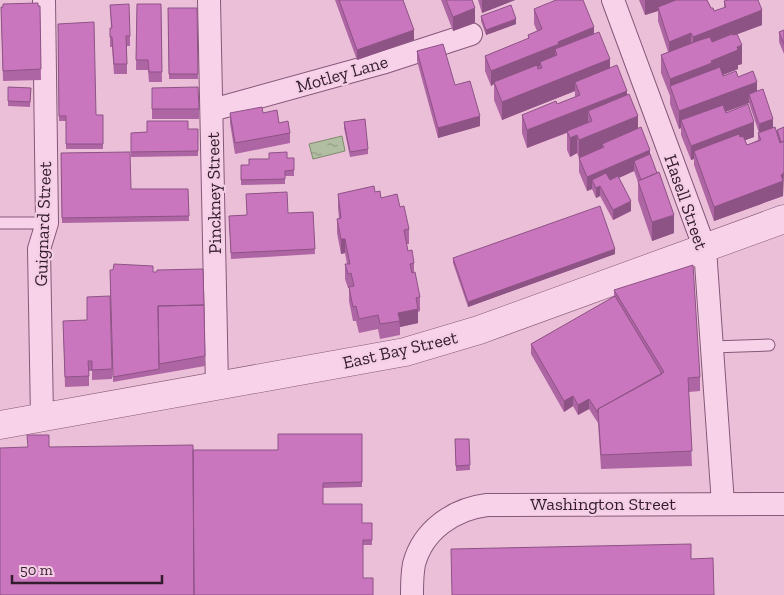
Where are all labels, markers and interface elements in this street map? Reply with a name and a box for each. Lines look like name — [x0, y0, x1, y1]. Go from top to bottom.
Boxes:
street label: Motley Lane — [294, 50, 390, 98]
street label: Pinckney Street — [202, 131, 226, 254]
street label: Hasell Street — [659, 151, 713, 253]
street label: Guignard Street — [30, 161, 56, 287]
street label: East Bay Street — [340, 326, 460, 374]
street label: Washington Street — [530, 493, 676, 515]
scale bar — [12, 552, 162, 584]
text: 50 m — [20, 561, 53, 579]

